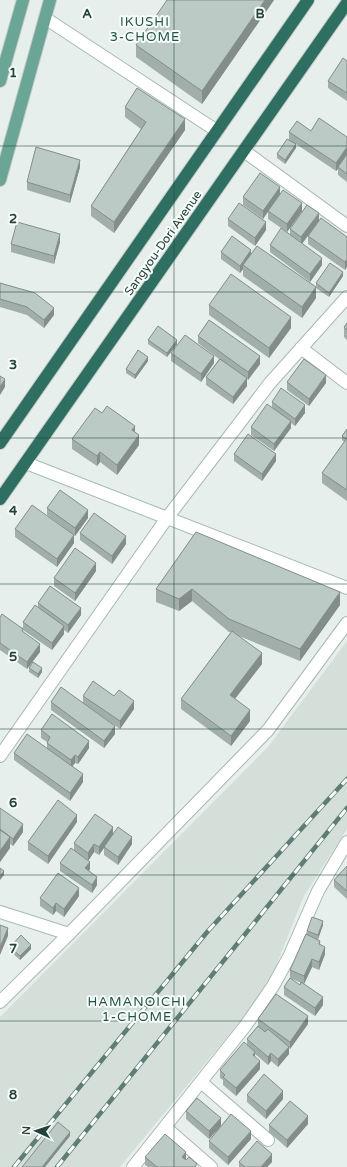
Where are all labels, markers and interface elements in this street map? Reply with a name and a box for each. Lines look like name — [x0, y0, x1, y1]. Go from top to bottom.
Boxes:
text: A — [82, 6, 92, 22]
text: B — [255, 6, 265, 22]
district label: IKUSHI 3-CHOME — [110, 14, 180, 45]
text: 1 — [9, 65, 17, 81]
street label: Sangyou-Dori Avenue — [122, 188, 205, 298]
text: 2 — [9, 211, 17, 227]
text: 3 — [9, 357, 17, 373]
text: 4 — [9, 503, 18, 519]
text: 5 — [9, 649, 17, 665]
text: 6 — [9, 795, 17, 811]
text: 7 — [9, 941, 17, 957]
district label: HAMANOICHI 1-CHOME — [87, 994, 187, 1025]
text: 8 — [9, 1087, 17, 1103]
north arrow — [16, 1111, 56, 1151]
text: N — [20, 1126, 33, 1135]

